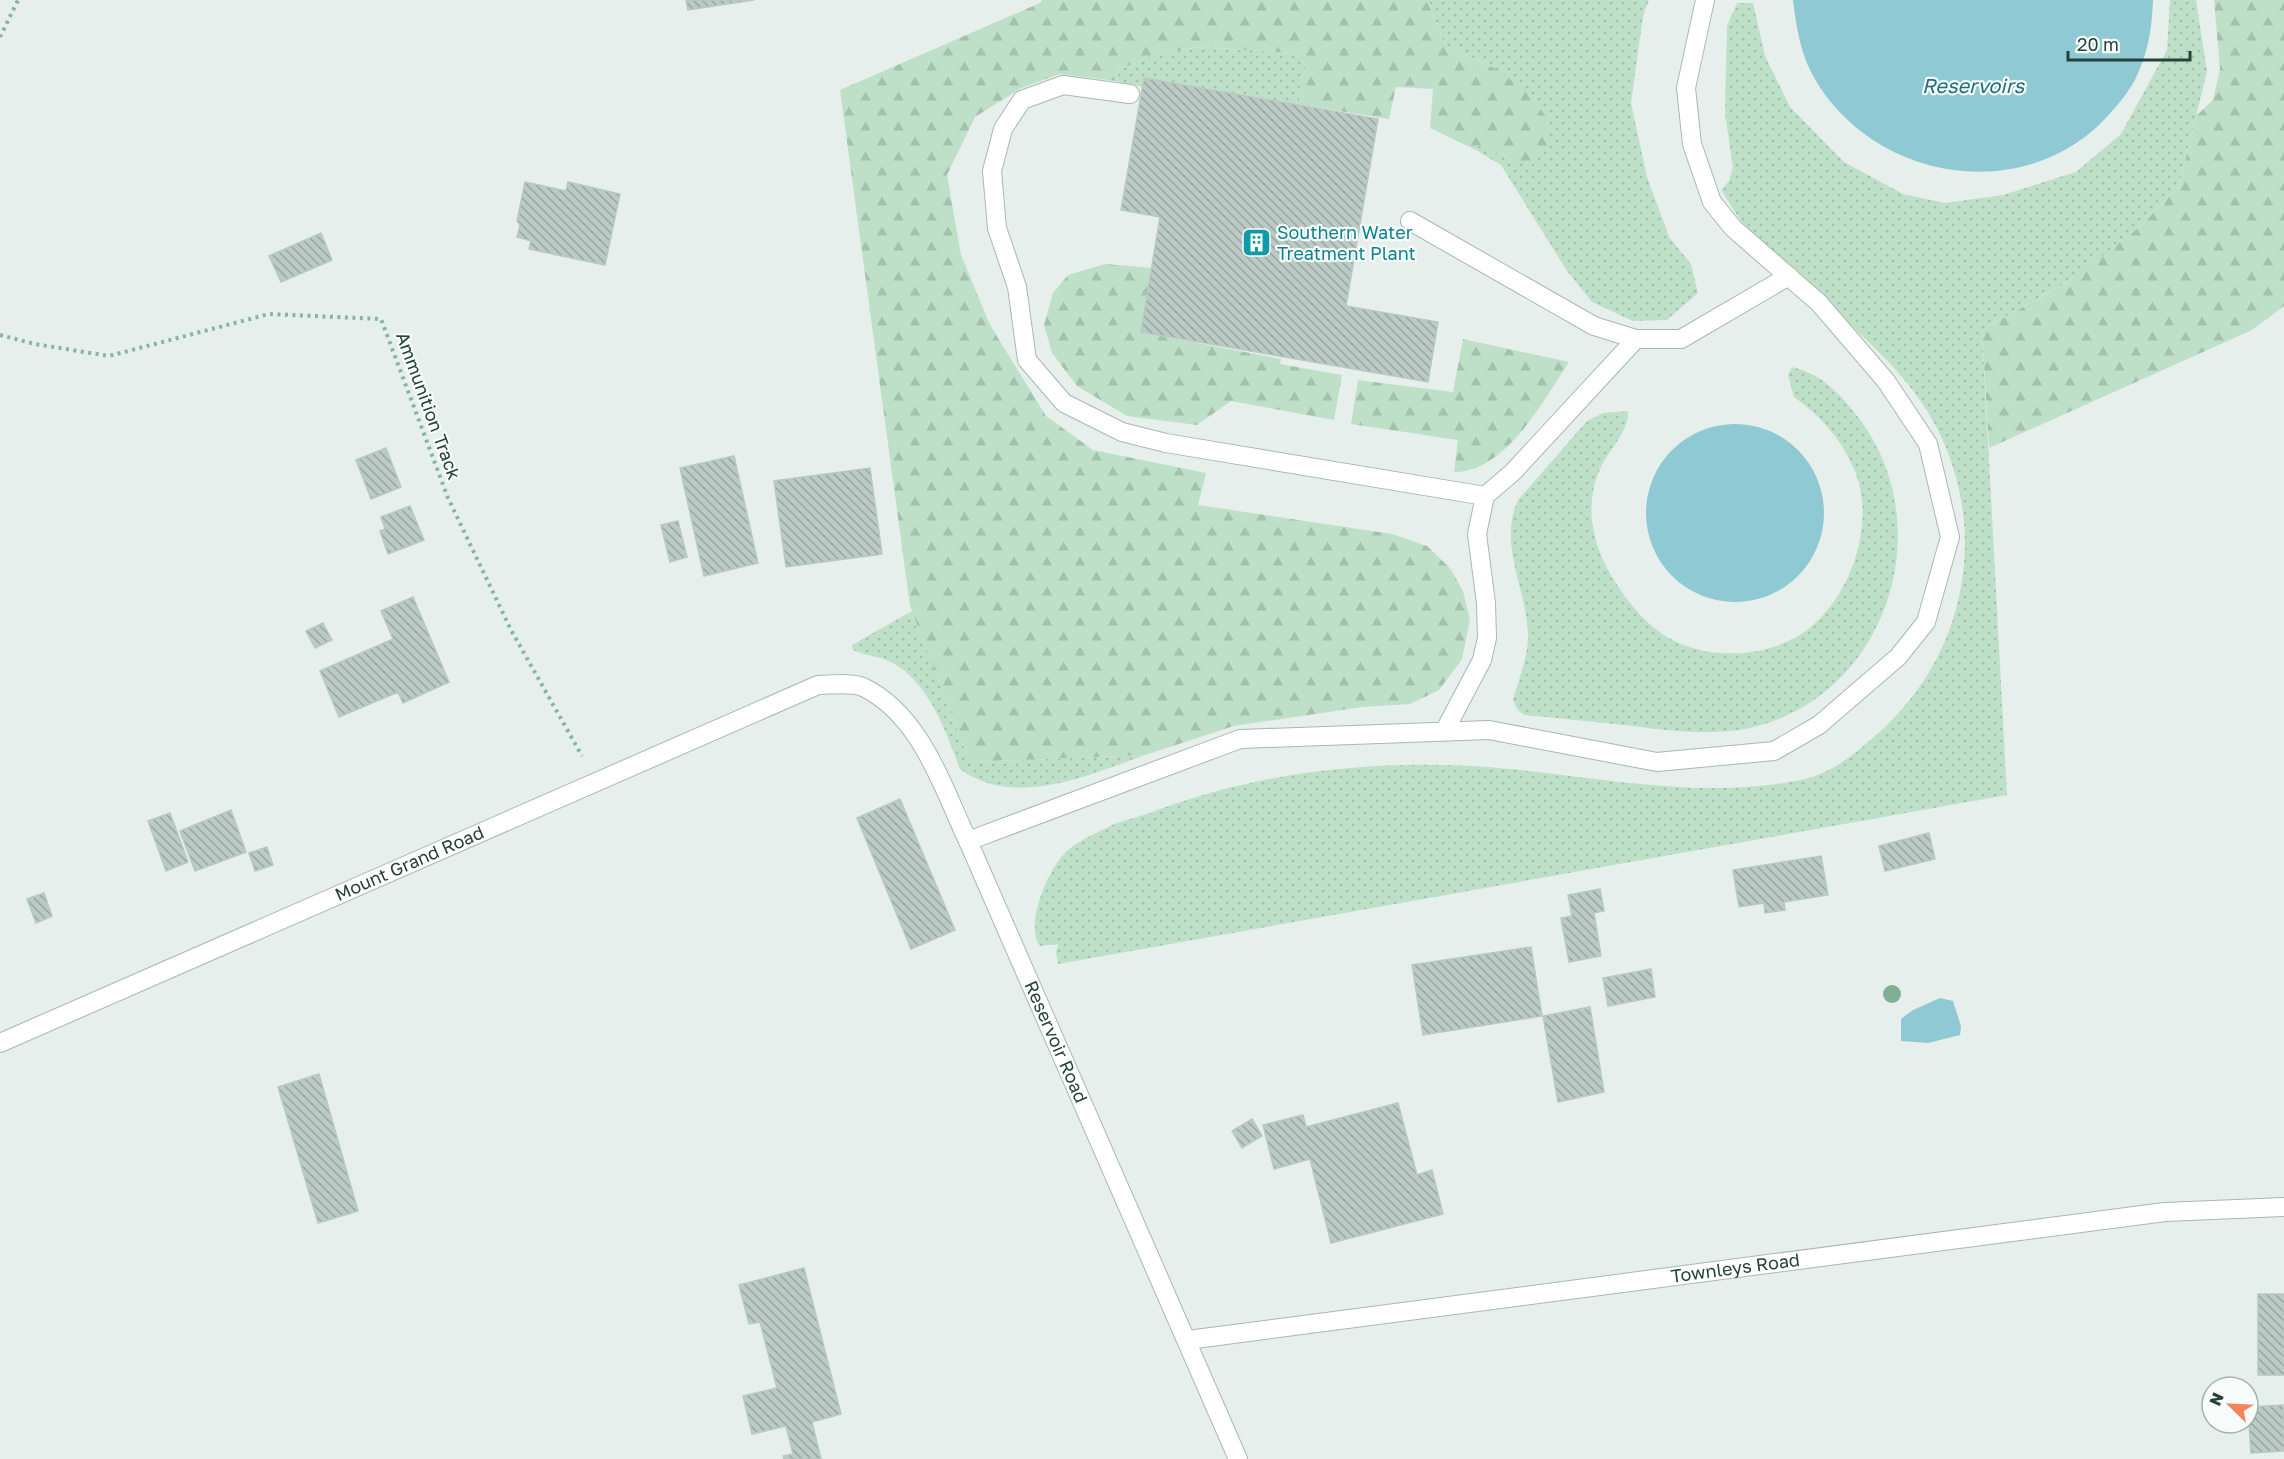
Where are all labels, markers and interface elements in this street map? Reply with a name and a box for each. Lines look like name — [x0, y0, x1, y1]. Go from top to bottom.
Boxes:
scale bar — [2068, 24, 2190, 62]
text: 20 m — [2077, 33, 2119, 55]
water label: Reservoirs — [1922, 73, 2025, 97]
place label: Southern Water Treatment Plant — [1277, 221, 1416, 264]
building icon: Southern Water Treatment Plant — [1240, 227, 1272, 259]
street label: Ammunition Track — [392, 329, 466, 483]
street label: Mount Grand Road — [331, 821, 487, 905]
street label: Reservoir Road — [1020, 977, 1093, 1106]
street label: Townleys Road — [1669, 1248, 1801, 1287]
north arrow — [2200, 1375, 2260, 1435]
text: N — [2205, 1389, 2228, 1409]

